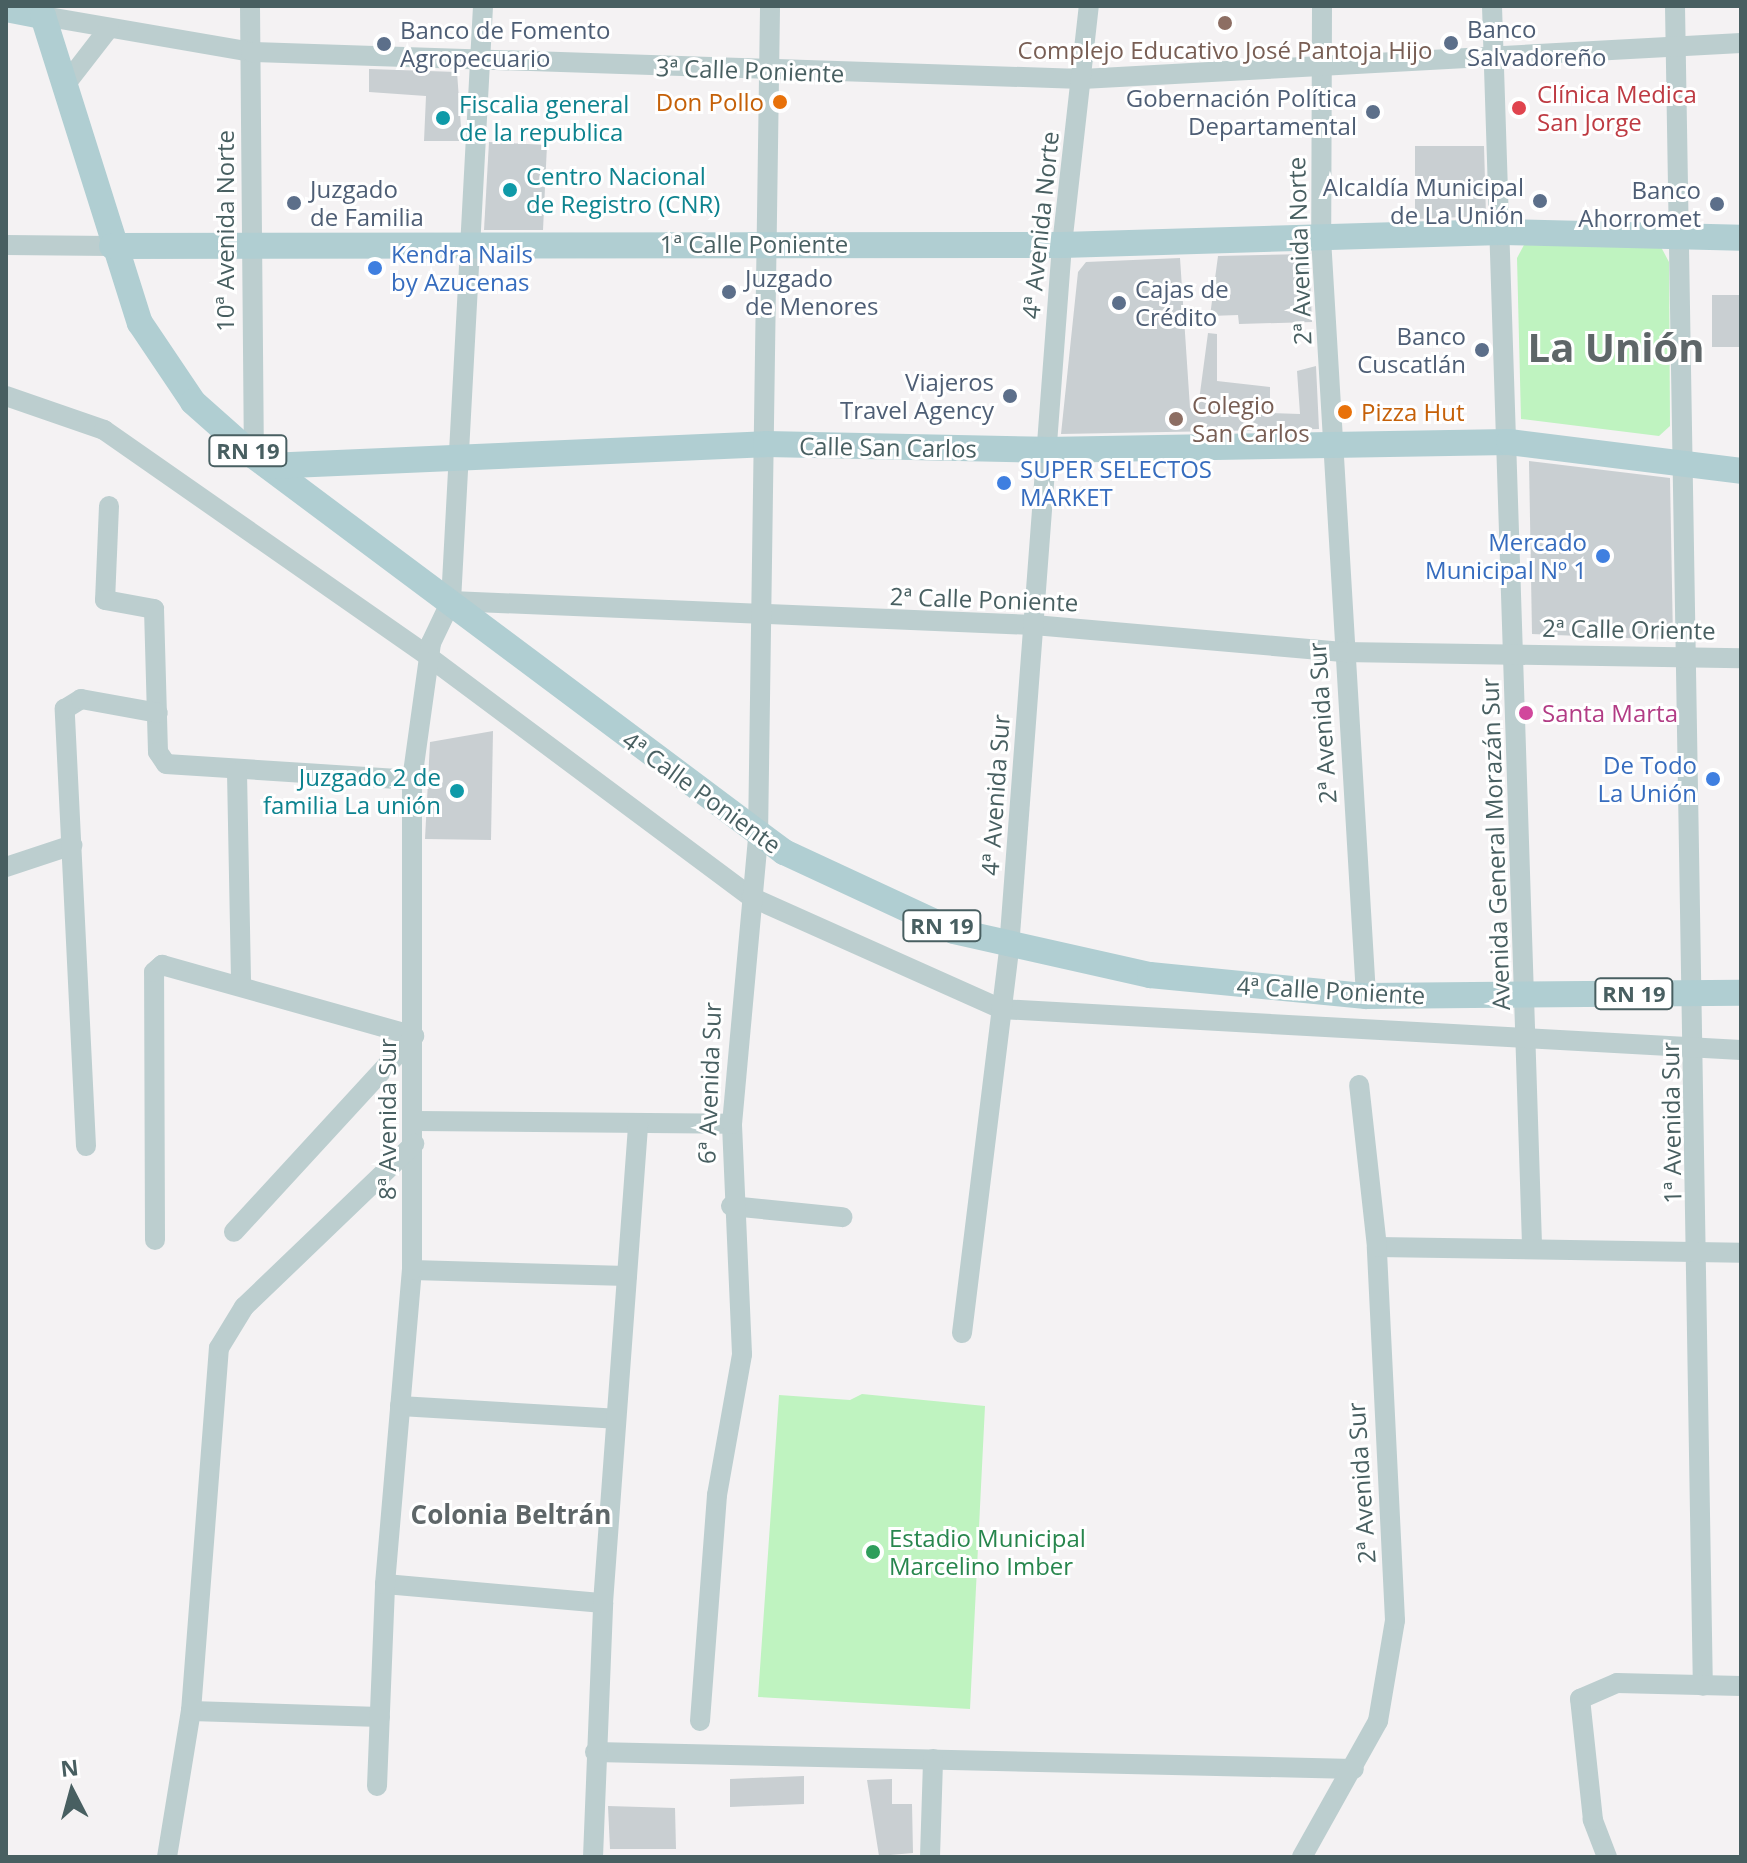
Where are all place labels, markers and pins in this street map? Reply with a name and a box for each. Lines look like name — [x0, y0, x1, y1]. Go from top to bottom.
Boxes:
marker: Complejo Educativo José Pantoja Hijo — [1216, 14, 1234, 32]
place label: Banco Salvadoreño — [1467, 15, 1606, 71]
place label: Banco de Fomento Agropecuario — [400, 16, 610, 72]
marker: Banco Salvadoreño — [1442, 34, 1460, 52]
marker: Banco de Fomento Agropecuario — [375, 35, 393, 53]
place label: Complejo Educativo José Pantoja Hijo — [1018, 36, 1432, 64]
place label: Clínica Medica San Jorge — [1537, 80, 1697, 136]
place label: Gobernación Política Departamental — [1126, 84, 1357, 140]
place label: Don Pollo — [656, 88, 764, 116]
place label: Fiscalia general de la republica — [459, 90, 629, 146]
marker: Don Pollo — [771, 93, 789, 111]
marker: Clínica Medica San Jorge — [1508, 97, 1530, 119]
marker: Gobernación Política Departamental — [1364, 103, 1382, 121]
marker: Fiscalia general de la republica — [434, 109, 452, 127]
place label: Centro Nacional de Registro (CNR) — [526, 162, 720, 218]
place label: Alcaldía Municipal de La Unión — [1323, 173, 1524, 229]
place label: Juzgado de Familia — [310, 175, 424, 231]
place label: Banco Ahorromet — [1578, 176, 1701, 232]
marker: Centro Nacional de Registro (CNR) — [501, 181, 519, 199]
marker: Alcaldía Municipal de La Unión — [1531, 192, 1549, 210]
marker: Juzgado de Familia — [285, 194, 303, 212]
marker: Banco Ahorromet — [1708, 195, 1726, 213]
place label: Kendra Nails by Azucenas — [391, 240, 533, 296]
marker: Kendra Nails by Azucenas — [366, 259, 384, 277]
place label: Juzgado de Menores — [745, 264, 878, 320]
place label: Cajas de Crédito — [1135, 275, 1229, 331]
marker: Juzgado de Menores — [720, 283, 738, 301]
marker: Cajas de Crédito — [1110, 294, 1128, 312]
place label: Banco Cuscatlán — [1357, 322, 1466, 378]
marker: Banco Cuscatlán — [1473, 341, 1491, 359]
place label: Viajeros Travel Agency — [840, 368, 994, 424]
marker: Viajeros Travel Agency — [1001, 387, 1019, 405]
place label: Colegio San Carlos — [1192, 391, 1310, 447]
place label: Pizza Hut — [1361, 398, 1465, 426]
marker: Pizza Hut — [1336, 403, 1354, 421]
marker: Colegio San Carlos — [1167, 410, 1185, 428]
place label: SUPER SELECTOS MARKET — [1020, 455, 1212, 511]
marker: SUPER SELECTOS MARKET — [995, 474, 1013, 492]
place label: Mercado Municipal Nº 1 — [1425, 528, 1587, 584]
marker: Mercado Municipal Nº 1 — [1594, 547, 1612, 565]
place label: Santa Marta — [1542, 699, 1678, 727]
marker: Santa Marta — [1517, 704, 1535, 722]
place label: De Todo La Unión — [1597, 751, 1697, 807]
place label: Juzgado 2 de familia La unión — [263, 763, 441, 819]
marker: De Todo La Unión — [1704, 770, 1722, 788]
marker: Juzgado 2 de familia La unión — [448, 782, 466, 800]
place label: Estadio Municipal Marcelino Imber — [889, 1524, 1086, 1580]
marker: Estadio Municipal Marcelino Imber — [864, 1543, 882, 1561]

